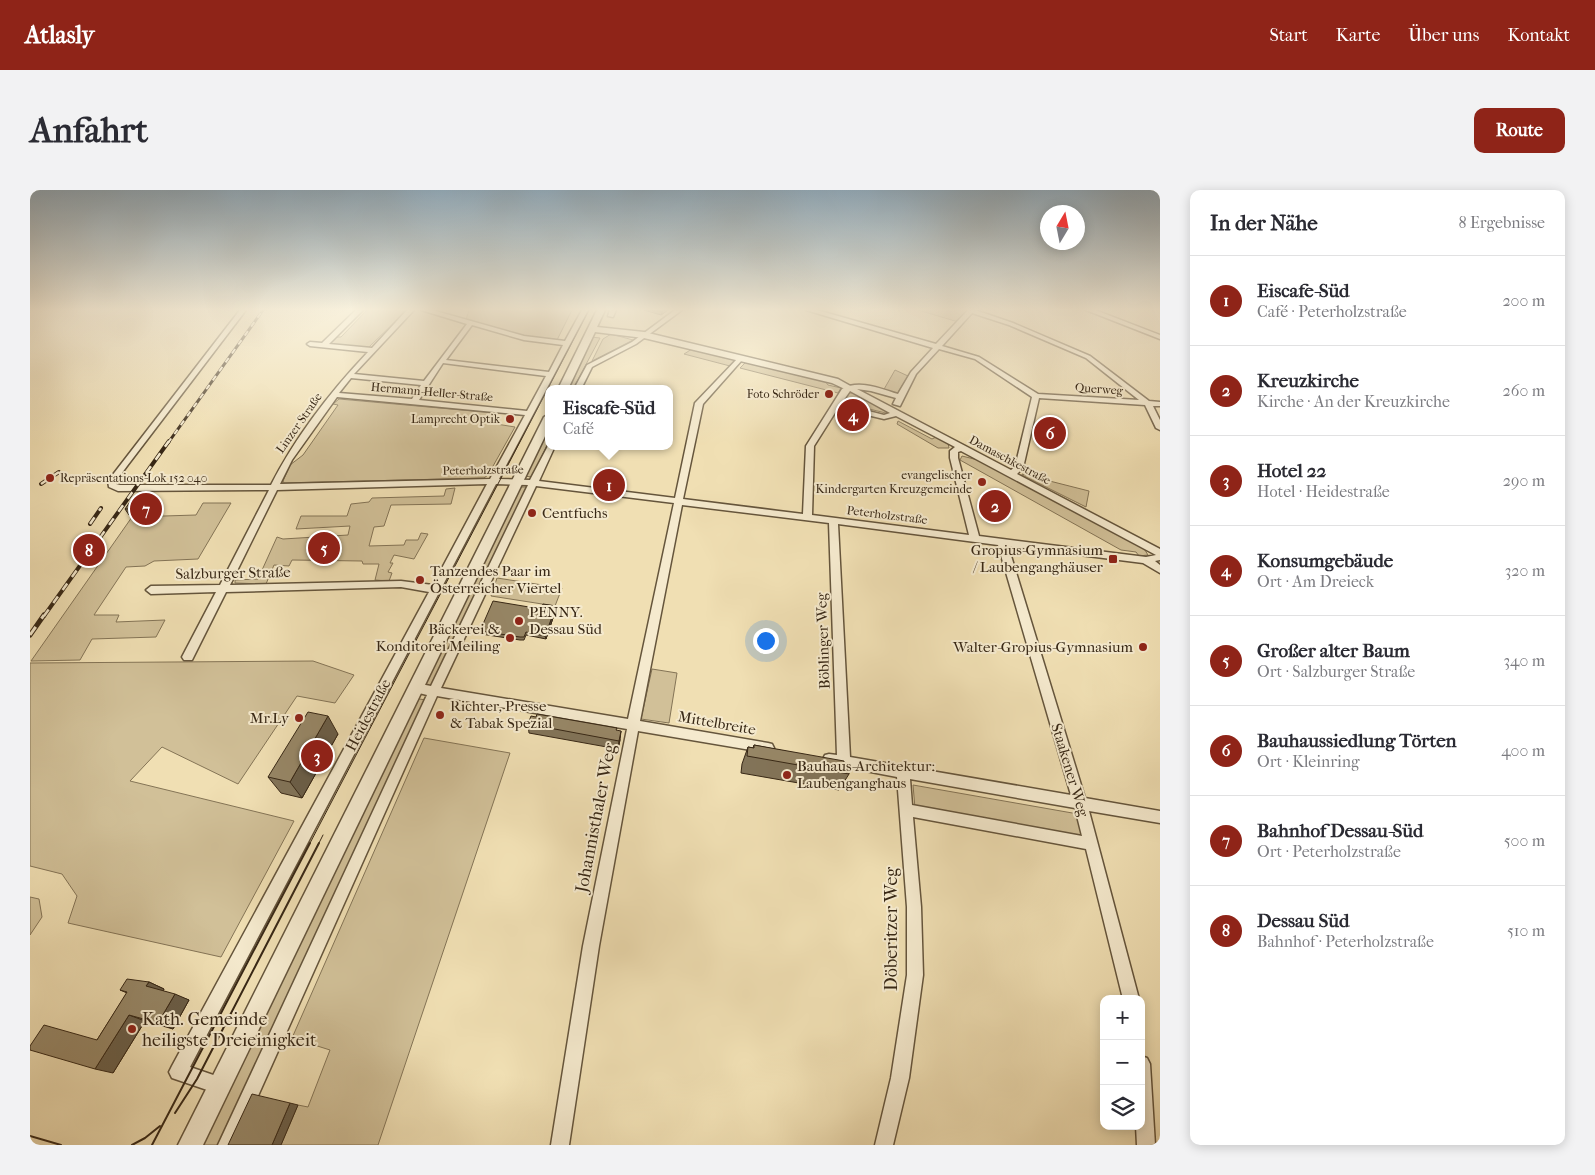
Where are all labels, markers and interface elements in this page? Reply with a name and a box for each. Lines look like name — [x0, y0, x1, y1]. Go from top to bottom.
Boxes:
text: Atlasly — [25, 21, 94, 49]
text: Start — [1269, 25, 1308, 46]
text: Karte — [1336, 25, 1380, 46]
text: Über uns — [1408, 25, 1479, 46]
text: Kontakt — [1507, 25, 1570, 46]
button: Route — [1474, 108, 1565, 153]
text: Anfahrt — [30, 110, 148, 151]
north arrow — [1040, 205, 1085, 250]
text: In der Nähe — [1210, 211, 1318, 235]
text: 8 Ergebnisse — [1459, 213, 1545, 232]
text: Eiscafe-Süd — [1257, 280, 1349, 302]
text: 1 — [1223, 291, 1229, 310]
text: 200 m — [1502, 291, 1545, 310]
text: Café · Peterholzstraße — [1257, 302, 1407, 321]
text: Kreuzkirche — [1257, 370, 1359, 392]
street label: Hermann-Heller-Straße — [370, 380, 494, 404]
street label: Querweg — [1074, 380, 1124, 398]
text: 2 — [1222, 381, 1230, 400]
text: 260 m — [1503, 381, 1545, 400]
popup — [545, 385, 673, 450]
place label: Foto Schröder — [747, 387, 820, 401]
marker: Foto Schröder — [823, 388, 835, 400]
street label: Linzer Straße — [273, 390, 325, 456]
text: Kirche · An der Kreuzkirche — [1257, 392, 1450, 411]
pin: 4 — [837, 396, 869, 434]
text: Eiscafe-Süd — [563, 397, 655, 419]
place label: Lamprecht Optik — [411, 412, 501, 426]
marker: Lamprecht Optik — [504, 413, 516, 425]
pin: 6 — [1034, 414, 1066, 452]
text: Café — [563, 419, 594, 438]
street label: Damaschkestraße — [967, 433, 1053, 487]
text: Hotel 22 — [1257, 460, 1326, 482]
street label: Peterholzstraße — [442, 462, 524, 478]
pin: 1 — [593, 466, 625, 504]
place label: evangelischer Kindergarten Kreuzgemeinde — [816, 468, 973, 496]
place label: Repräsentations-Lok 152 040 — [60, 471, 207, 485]
text: 3 — [1223, 471, 1229, 490]
text: 290 m — [1503, 471, 1545, 490]
marker: Repräsentations-Lok 152 040 — [44, 472, 56, 484]
marker: evangelischer Kindergarten Kreuzgemeinde — [976, 476, 988, 488]
text: Hotel · Heidestraße — [1257, 482, 1390, 501]
pin: 2 — [979, 487, 1011, 525]
pin: 7 — [130, 490, 162, 528]
street label: Peterholzstraße — [846, 503, 928, 527]
place label: Centfuchs — [542, 504, 608, 522]
marker: Centfuchs — [526, 507, 538, 519]
pin: 5 — [308, 529, 340, 567]
pin: 8 — [73, 531, 105, 569]
place label: Gropius-Gymnasium / Laubenganghäuser — [971, 541, 1104, 576]
text: Konsumgebäude — [1257, 550, 1393, 572]
marker: Gropius-Gymnasium / Laubenganghäuser — [1107, 553, 1119, 565]
text: 4 — [1221, 561, 1231, 580]
text: 320 m — [1505, 561, 1545, 580]
place label: Tanzendes Paar im Österreicher Viertel — [430, 562, 561, 597]
street label: Salzburger Straße — [175, 563, 291, 583]
text: Ort · Am Dreieck — [1257, 572, 1374, 591]
marker: Tanzendes Paar im Österreicher Viertel — [414, 574, 426, 586]
street label: Böblinger Weg — [812, 591, 834, 690]
place label: PENNY. Dessau Süd — [529, 603, 603, 638]
marker: PENNY. Dessau Süd — [513, 615, 525, 627]
place label: Bäckerei & Konditorei Meiling — [376, 620, 501, 655]
your location — [753, 628, 779, 654]
marker: Bäckerei & Konditorei Meiling — [504, 632, 516, 644]
place label: Walter-Gropius-Gymnasium — [952, 638, 1134, 656]
text: Großer alter Baum — [1257, 640, 1410, 662]
marker: Walter-Gropius-Gymnasium — [1137, 641, 1149, 653]
text: 5 — [1223, 651, 1229, 670]
text: 340 m — [1503, 651, 1545, 670]
text: Ort · Salzburger Straße — [1257, 662, 1415, 681]
street label: Heidestraße — [342, 675, 395, 754]
place label: Richter, Presse & Tabak Spezial — [450, 697, 553, 732]
street label: Mittelbreite — [677, 707, 758, 739]
place label: Mr.Ly — [250, 709, 290, 727]
marker: Richter, Presse & Tabak Spezial — [434, 709, 446, 721]
marker: Mr.Ly — [293, 712, 305, 724]
street label: Staakener Weg — [1047, 721, 1093, 820]
text: Bauhaussiedlung Törten — [1257, 730, 1457, 752]
pin: 3 — [301, 737, 333, 775]
street label: Johannisthaler Weg — [571, 741, 621, 896]
text: 6 — [1222, 741, 1230, 760]
text: 400 m — [1501, 741, 1545, 760]
text: Ort · Kleinring — [1257, 752, 1360, 771]
place label: Bauhaus-Architektur: Laubenganghaus — [797, 757, 935, 792]
marker: Bauhaus-Architektur: Laubenganghaus — [781, 769, 793, 781]
text: Bahnhof Dessau-Süd — [1257, 820, 1423, 842]
text: 7 — [1222, 831, 1230, 850]
text: 500 m — [1504, 831, 1545, 850]
text: Ort · Peterholzstraße — [1257, 842, 1401, 861]
street label: Döberitzer Weg — [881, 867, 902, 991]
text: Dessau Süd — [1257, 910, 1349, 932]
text: 8 — [1222, 921, 1230, 940]
text: 510 m — [1507, 921, 1545, 940]
text: Bahnhof · Peterholzstraße — [1257, 932, 1434, 951]
map controls — [1100, 995, 1145, 1130]
button: + — [1100, 995, 1145, 1040]
place label: Kath. Gemeinde heiligste Dreieinigkeit — [142, 1009, 317, 1051]
marker: Kath. Gemeinde heiligste Dreieinigkeit — [126, 1023, 138, 1035]
button: − — [1100, 1040, 1145, 1085]
button: layers — [1100, 1085, 1145, 1130]

